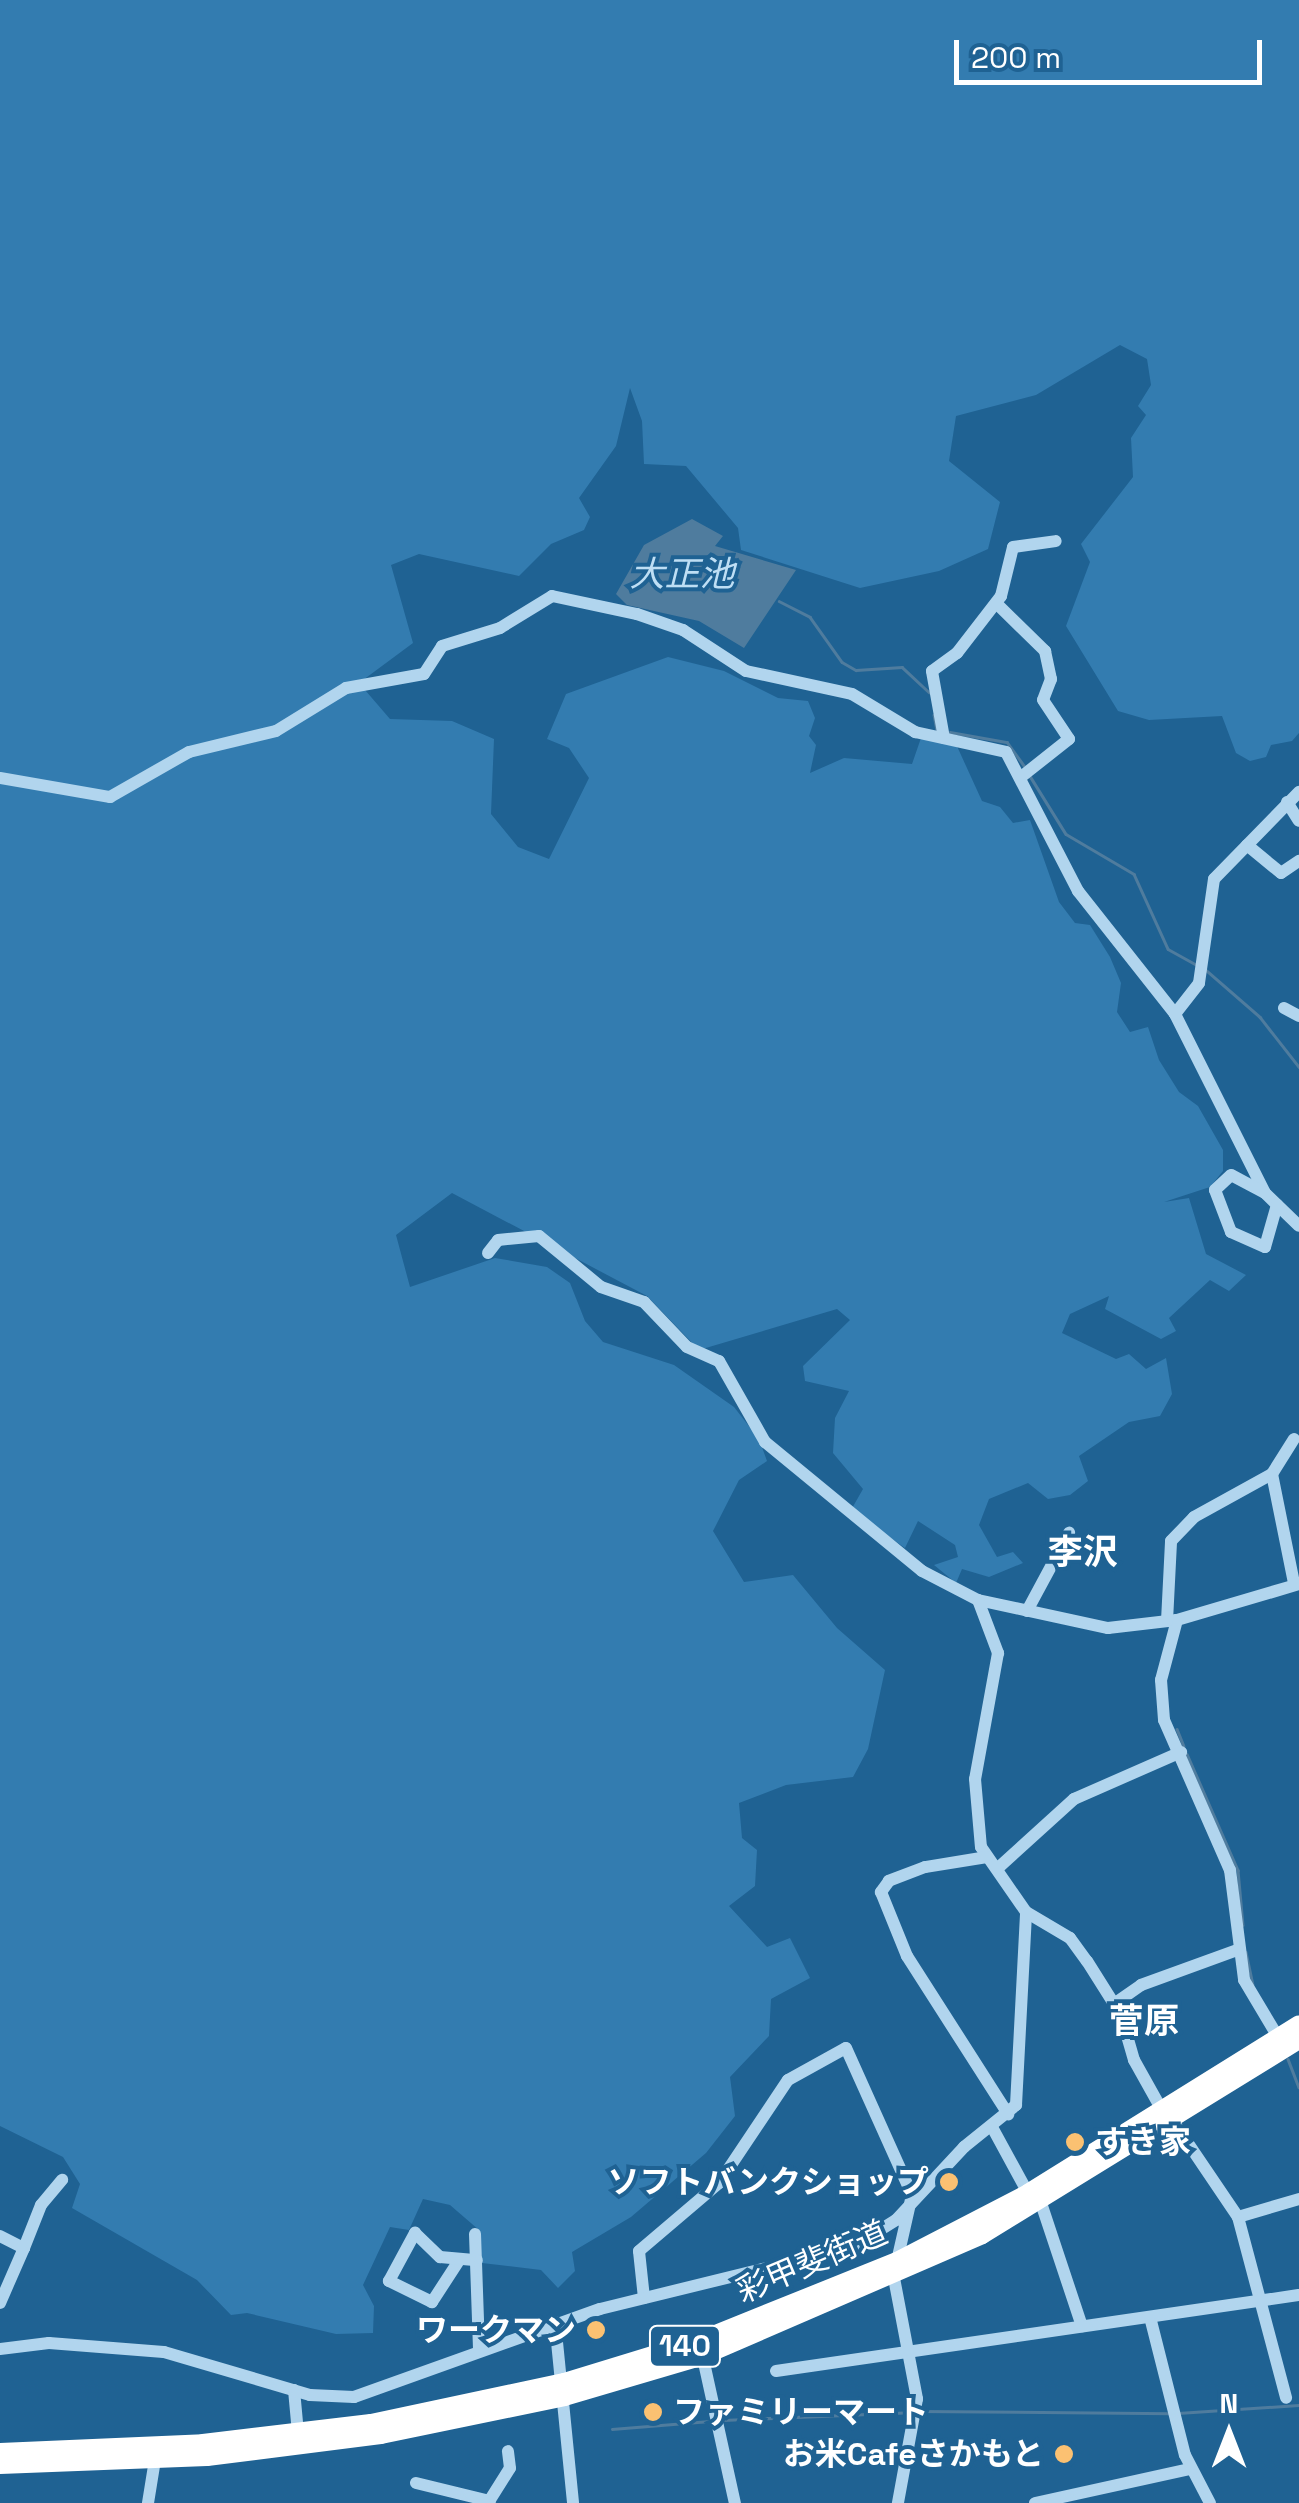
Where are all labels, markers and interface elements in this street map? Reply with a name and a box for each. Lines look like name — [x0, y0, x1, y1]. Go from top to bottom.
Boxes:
scale bar — [959, 20, 1266, 82]
text: 200 m — [971, 38, 1061, 77]
water label: 大正池 — [630, 553, 734, 595]
district label: 李沢 — [1048, 1531, 1118, 1573]
district label: 菅原 — [1109, 2000, 1179, 2042]
place label: すき家 — [1095, 2123, 1191, 2161]
marker: すき家 — [1064, 2131, 1086, 2153]
place label: ソフトバンクショップ — [609, 2163, 929, 2201]
marker: ソフトバンクショップ — [938, 2171, 960, 2193]
street label: 彩甲斐街道 — [731, 2213, 893, 2311]
place label: ワークマン — [416, 2311, 576, 2349]
marker: ワークマン — [585, 2319, 607, 2341]
road number: 140 — [648, 2321, 722, 2371]
north arrow — [1179, 2383, 1279, 2483]
text: N — [1220, 2385, 1238, 2421]
place label: ファミリーマート — [673, 2393, 929, 2431]
marker: ファミリーマート — [642, 2401, 664, 2423]
place label: お米Cafeさかもと — [782, 2435, 1044, 2473]
marker: お米Cafeさかもと — [1053, 2443, 1075, 2465]

